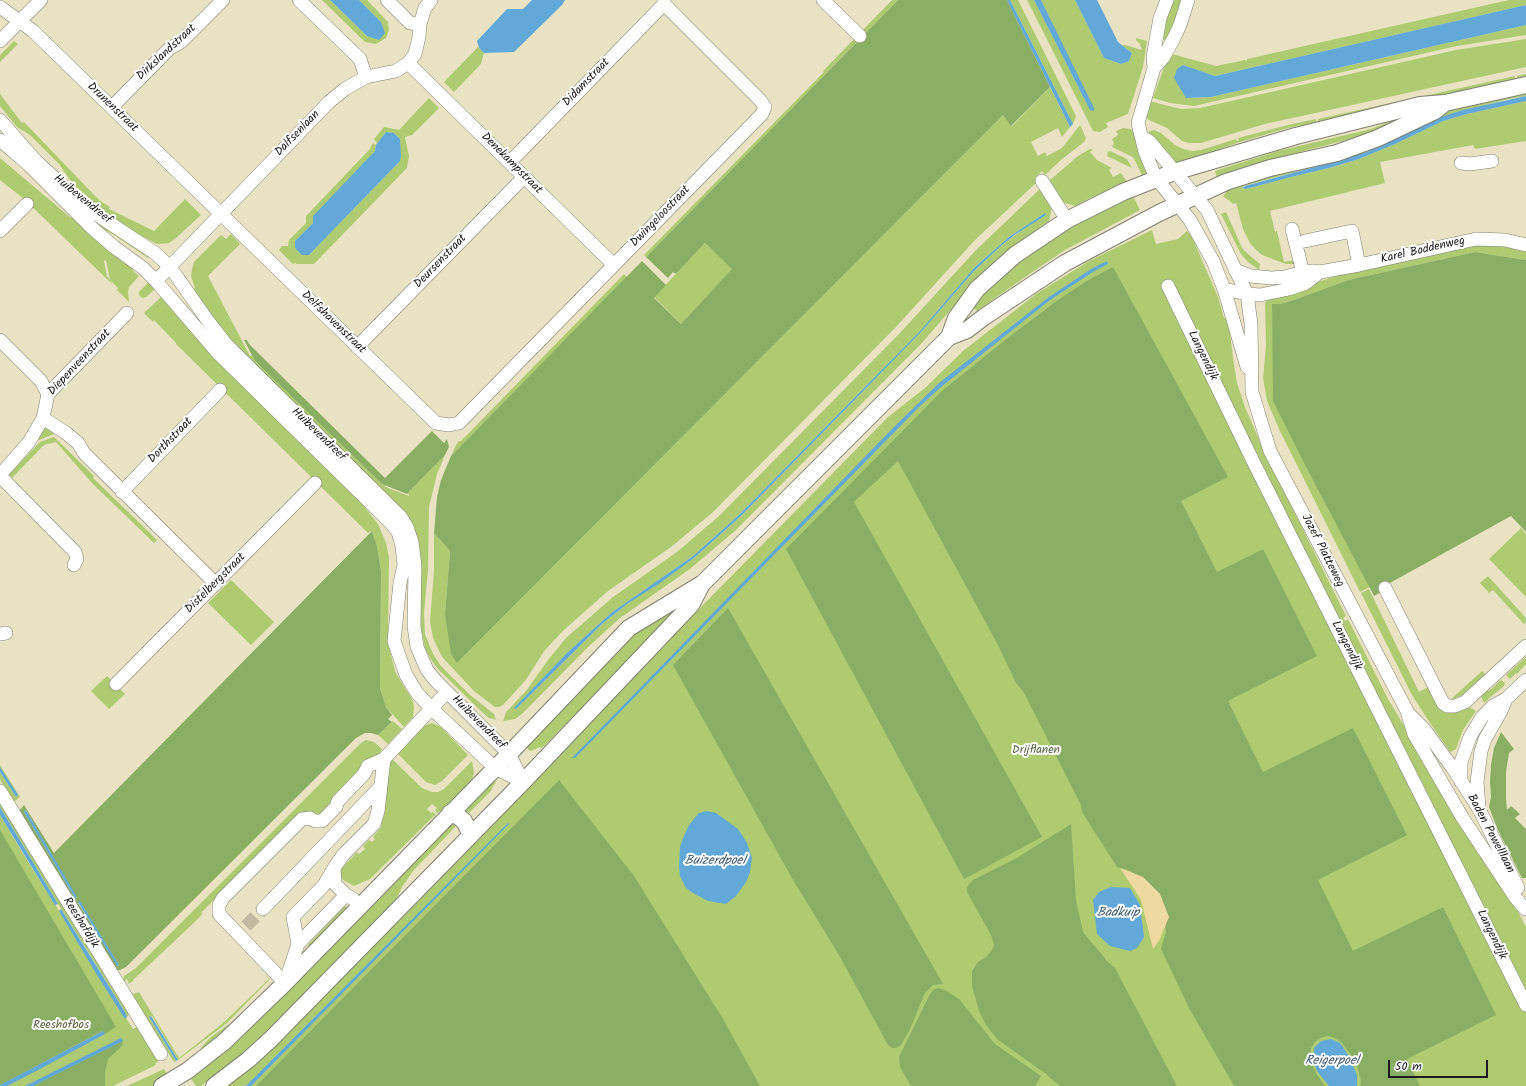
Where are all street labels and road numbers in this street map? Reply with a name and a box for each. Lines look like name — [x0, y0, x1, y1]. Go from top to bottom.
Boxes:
street label: Dirkslandstraat — [134, 22, 200, 84]
street label: Didamstraat — [560, 56, 614, 110]
street label: Drunenstraat — [84, 80, 140, 136]
street label: Dalfsenlaan — [273, 108, 323, 160]
street label: Denekampstraat — [477, 130, 545, 198]
street label: Huibevendreef — [50, 172, 114, 228]
street label: Dwingeloostraat — [628, 183, 694, 251]
street label: Deursenstraat — [412, 232, 470, 292]
street label: Karel Boddenweg — [1380, 234, 1466, 268]
street label: Delfshavenstraat — [298, 289, 368, 357]
street label: Diepenveenstraat — [46, 327, 114, 399]
street label: Langendijk — [1184, 329, 1220, 383]
street label: Huibevendreef — [288, 405, 348, 465]
street label: Dorthstraat — [146, 415, 196, 467]
street label: Jozef Platteweg — [1297, 512, 1347, 590]
street label: Distelbergstraat — [183, 551, 249, 617]
street label: Langendijk — [1327, 619, 1365, 673]
street label: Huibevendreef — [448, 693, 508, 753]
street label: Baden Powelllaan — [1463, 792, 1517, 876]
street label: Reeshofdijk — [59, 895, 101, 951]
street label: Langendijk — [1473, 908, 1509, 962]

